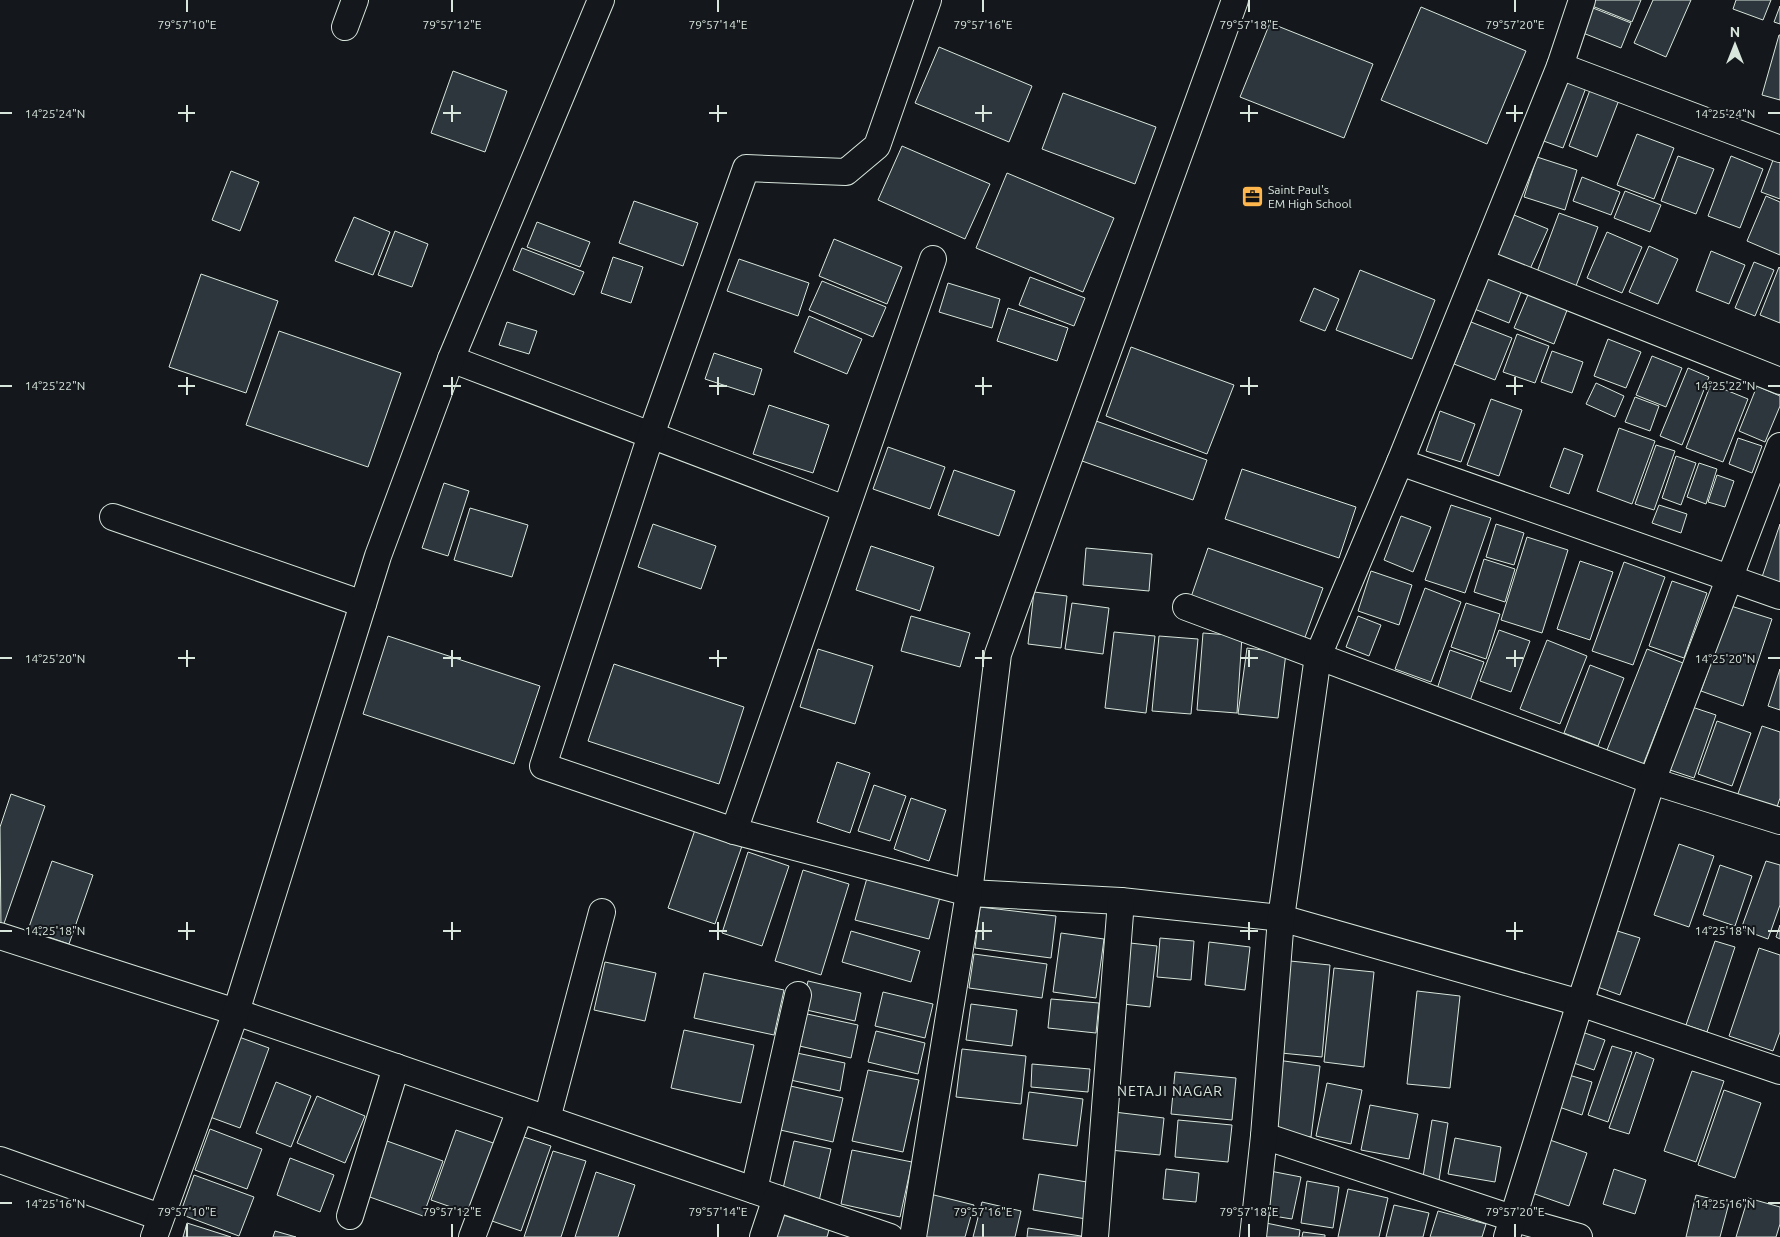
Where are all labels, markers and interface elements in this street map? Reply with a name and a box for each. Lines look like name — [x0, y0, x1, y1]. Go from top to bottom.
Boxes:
text: 79°57'10"E — [158, 18, 217, 31]
text: 79°57'12"E — [423, 18, 482, 31]
text: 79°57'14"E — [689, 18, 748, 31]
text: 79°57'16"E — [954, 18, 1013, 31]
text: 79°57'18"E — [1220, 18, 1279, 31]
text: 79°57'20"E — [1486, 18, 1545, 31]
north arrow — [1710, 20, 1760, 70]
text: N — [1730, 24, 1740, 40]
text: 14°25'24"N — [25, 107, 85, 120]
text: 14°25'24"N — [1695, 107, 1755, 120]
place label: Saint Paul's EM High School — [1268, 183, 1352, 210]
office icon: Saint Paul's EM High School — [1240, 185, 1264, 209]
text: 14°25'22"N — [25, 379, 85, 392]
text: 14°25'22"N — [1695, 379, 1755, 392]
text: 14°25'20"N — [25, 652, 85, 665]
text: 14°25'20"N — [1695, 652, 1755, 665]
text: 14°25'18"N — [25, 924, 85, 937]
text: 14°25'18"N — [1695, 924, 1755, 937]
district label: NETAJI NAGAR — [1117, 1083, 1223, 1099]
text: 14°25'16"N — [25, 1197, 85, 1210]
text: 14°25'16"N — [1695, 1197, 1755, 1210]
text: 79°57'10"E — [158, 1205, 217, 1218]
text: 79°57'12"E — [423, 1205, 482, 1218]
text: 79°57'14"E — [689, 1205, 748, 1218]
text: 79°57'16"E — [954, 1205, 1013, 1218]
text: 79°57'18"E — [1220, 1205, 1279, 1218]
text: 79°57'20"E — [1486, 1205, 1545, 1218]

